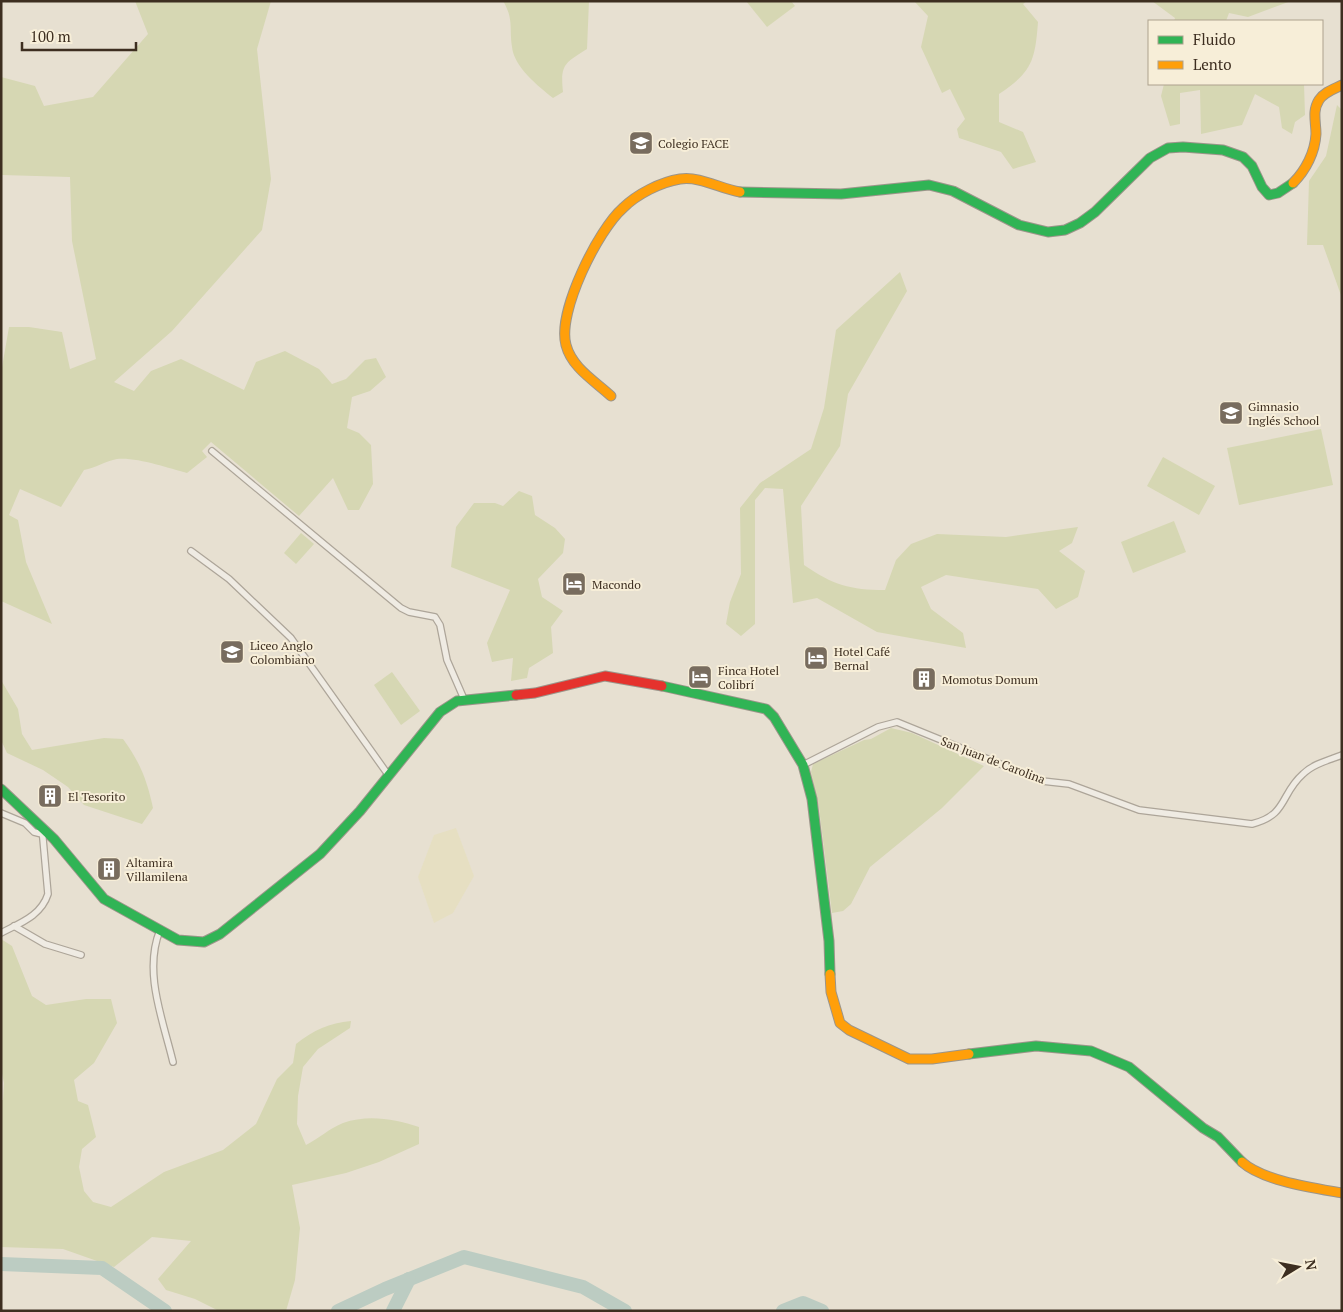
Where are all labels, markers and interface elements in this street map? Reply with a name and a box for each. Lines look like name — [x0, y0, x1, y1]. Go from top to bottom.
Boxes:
scale bar — [22, 20, 136, 52]
legend — [1148, 20, 1323, 85]
text: 100 m — [30, 26, 71, 46]
text: Fluido — [1193, 29, 1235, 49]
text: Lento — [1193, 54, 1232, 74]
school or university icon: Colegio FACE — [628, 130, 654, 156]
place label: Colegio FACE — [658, 136, 729, 151]
place label: Gimnasio Inglés School — [1248, 399, 1320, 428]
school or university icon: Gimnasio Inglés School — [1218, 400, 1244, 426]
hotel icon: Macondo — [561, 571, 587, 597]
place label: Macondo — [592, 577, 641, 592]
place label: Liceo Anglo Colombiano — [250, 638, 315, 667]
school or university icon: Liceo Anglo Colombiano — [219, 639, 245, 665]
place label: Hotel Café Bernal — [834, 644, 890, 673]
hotel icon: Hotel Café Bernal — [803, 645, 829, 671]
place label: Finca Hotel Colibrí — [718, 663, 780, 692]
hotel icon: Finca Hotel Colibrí — [687, 664, 713, 690]
building icon: Momotus Domum — [911, 666, 937, 692]
place label: Momotus Domum — [942, 672, 1039, 687]
street label: San Juan de Carolina — [939, 733, 1047, 787]
building icon: El Tesorito — [37, 783, 63, 809]
place label: El Tesorito — [68, 789, 126, 804]
place label: Altamira Villamilena — [126, 855, 188, 884]
building icon: Altamira Villamilena — [96, 856, 122, 882]
north arrow — [1273, 1242, 1323, 1292]
text: N — [1301, 1258, 1322, 1272]

